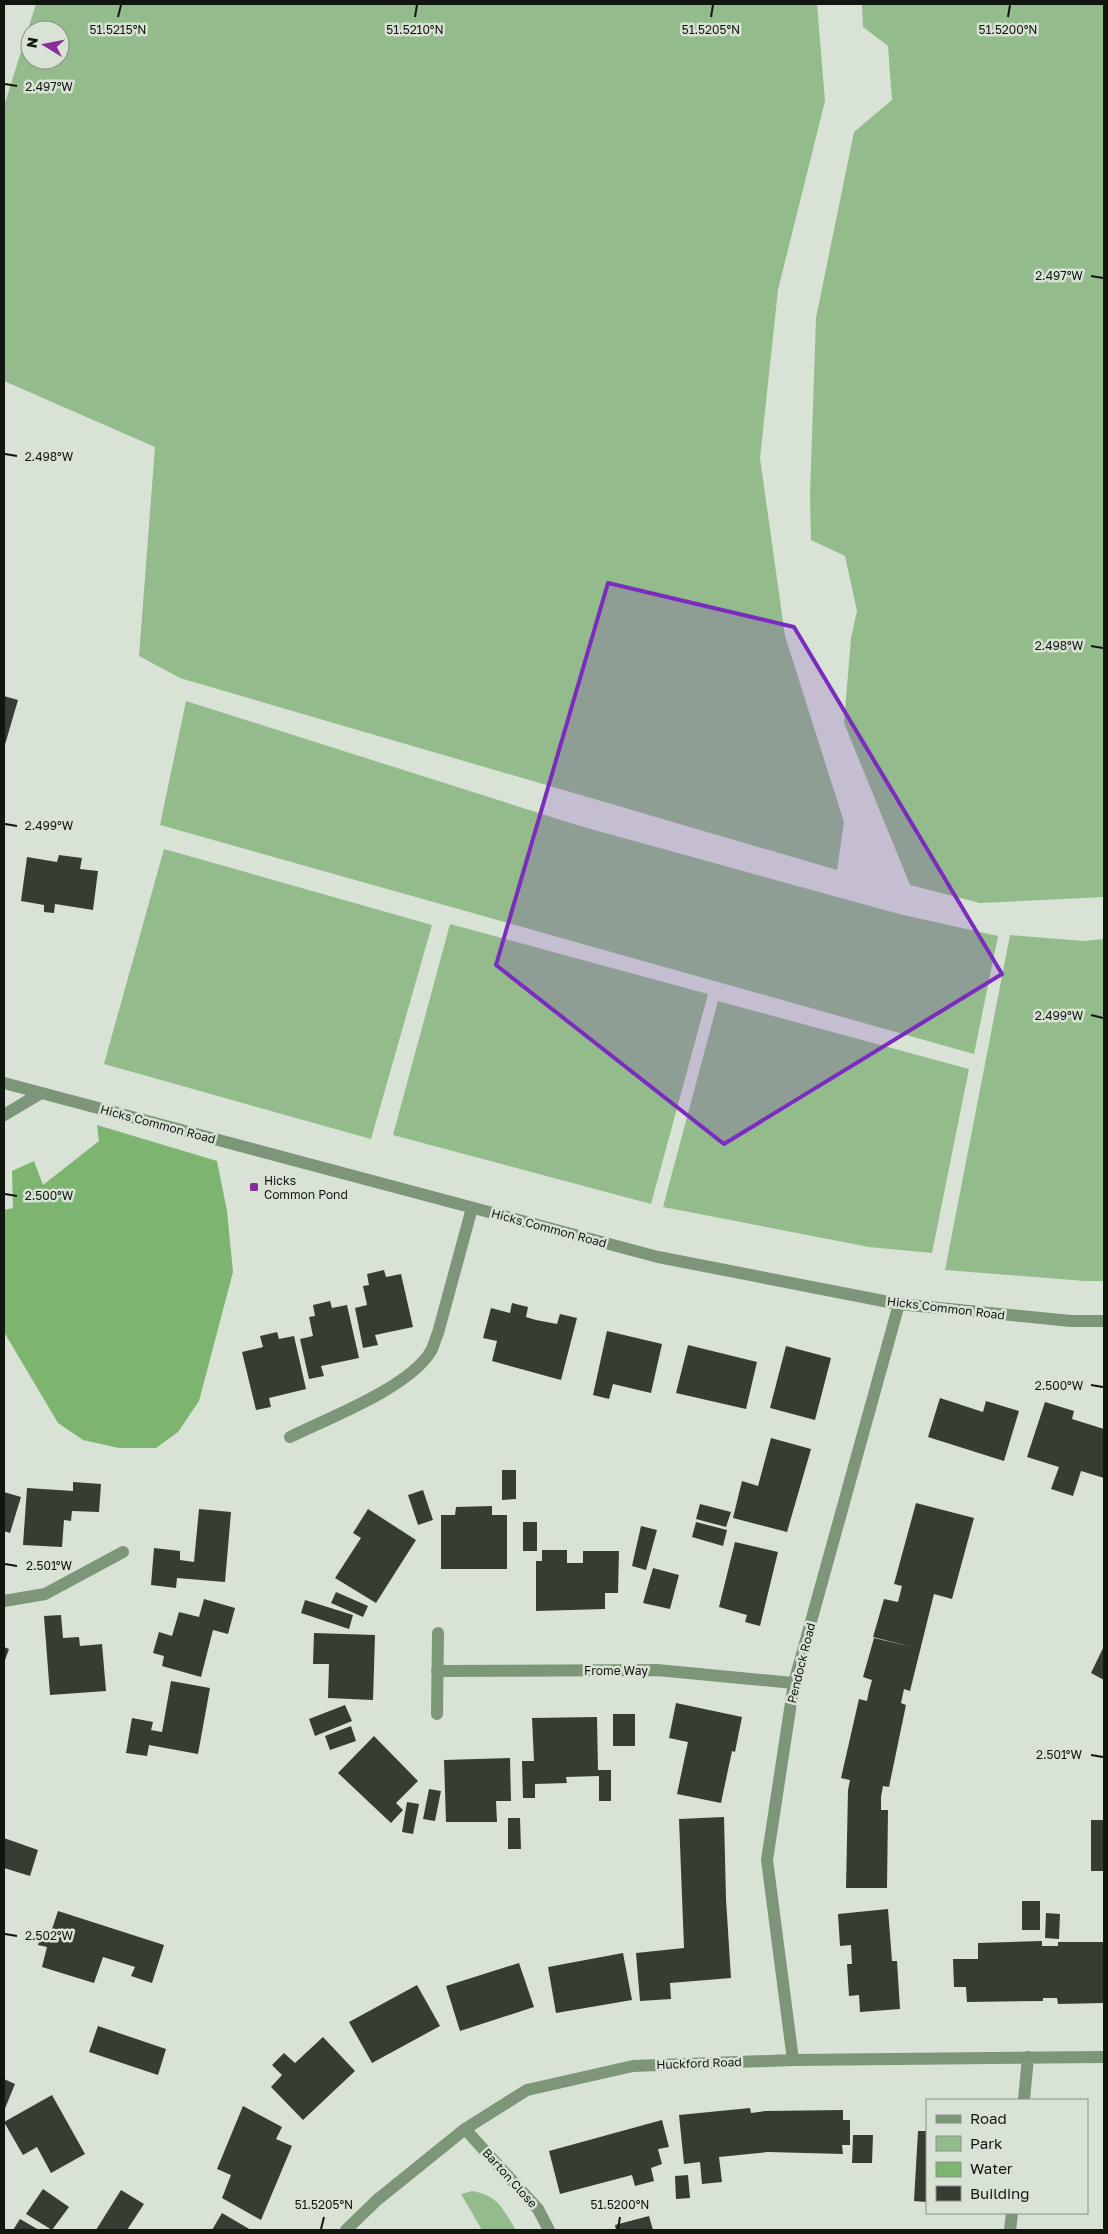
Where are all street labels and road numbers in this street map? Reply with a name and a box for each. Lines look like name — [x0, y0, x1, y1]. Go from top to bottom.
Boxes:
street label: Hicks Common Road — [99, 1101, 217, 1147]
street label: Hicks Common Road — [490, 1205, 608, 1251]
street label: Hicks Common Road — [886, 1293, 1006, 1323]
street label: Pendock Road — [784, 1621, 818, 1705]
street label: Frome Way — [584, 1663, 648, 1678]
street label: Huckford Road — [656, 2054, 742, 2072]
street label: Barton Close — [479, 2145, 541, 2211]

